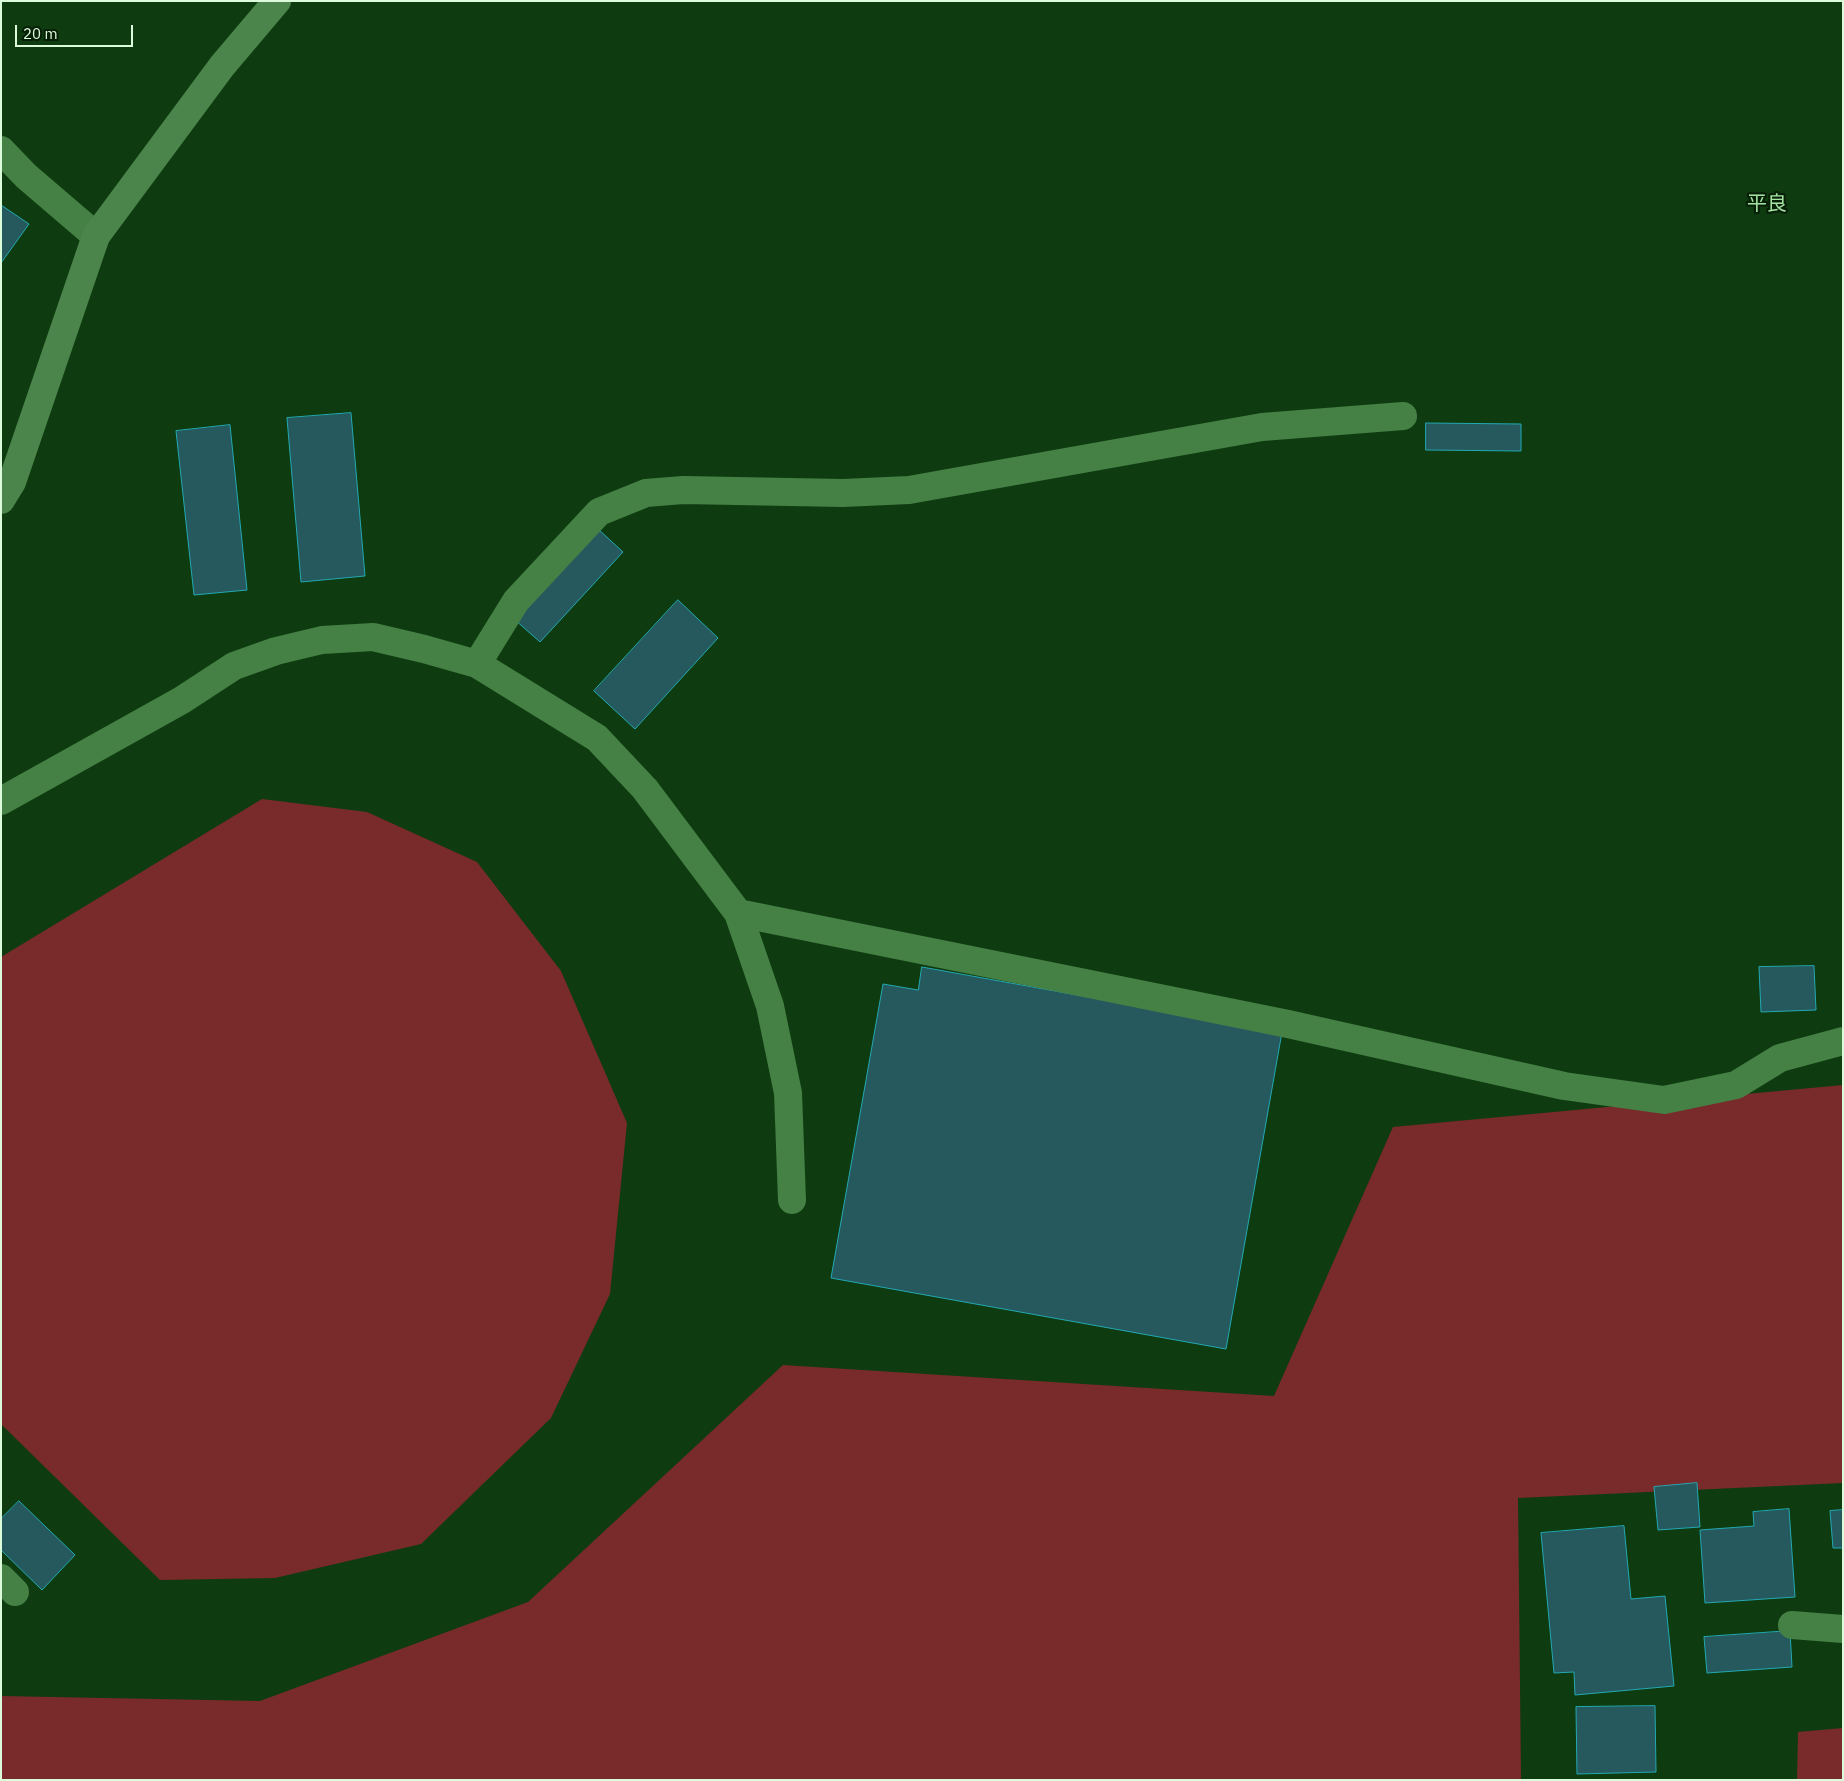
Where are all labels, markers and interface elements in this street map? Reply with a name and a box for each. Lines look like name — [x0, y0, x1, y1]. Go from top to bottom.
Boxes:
scale bar — [18, 15, 135, 47]
text: 20 m — [23, 24, 58, 43]
district label: 平良 — [1747, 192, 1787, 216]

